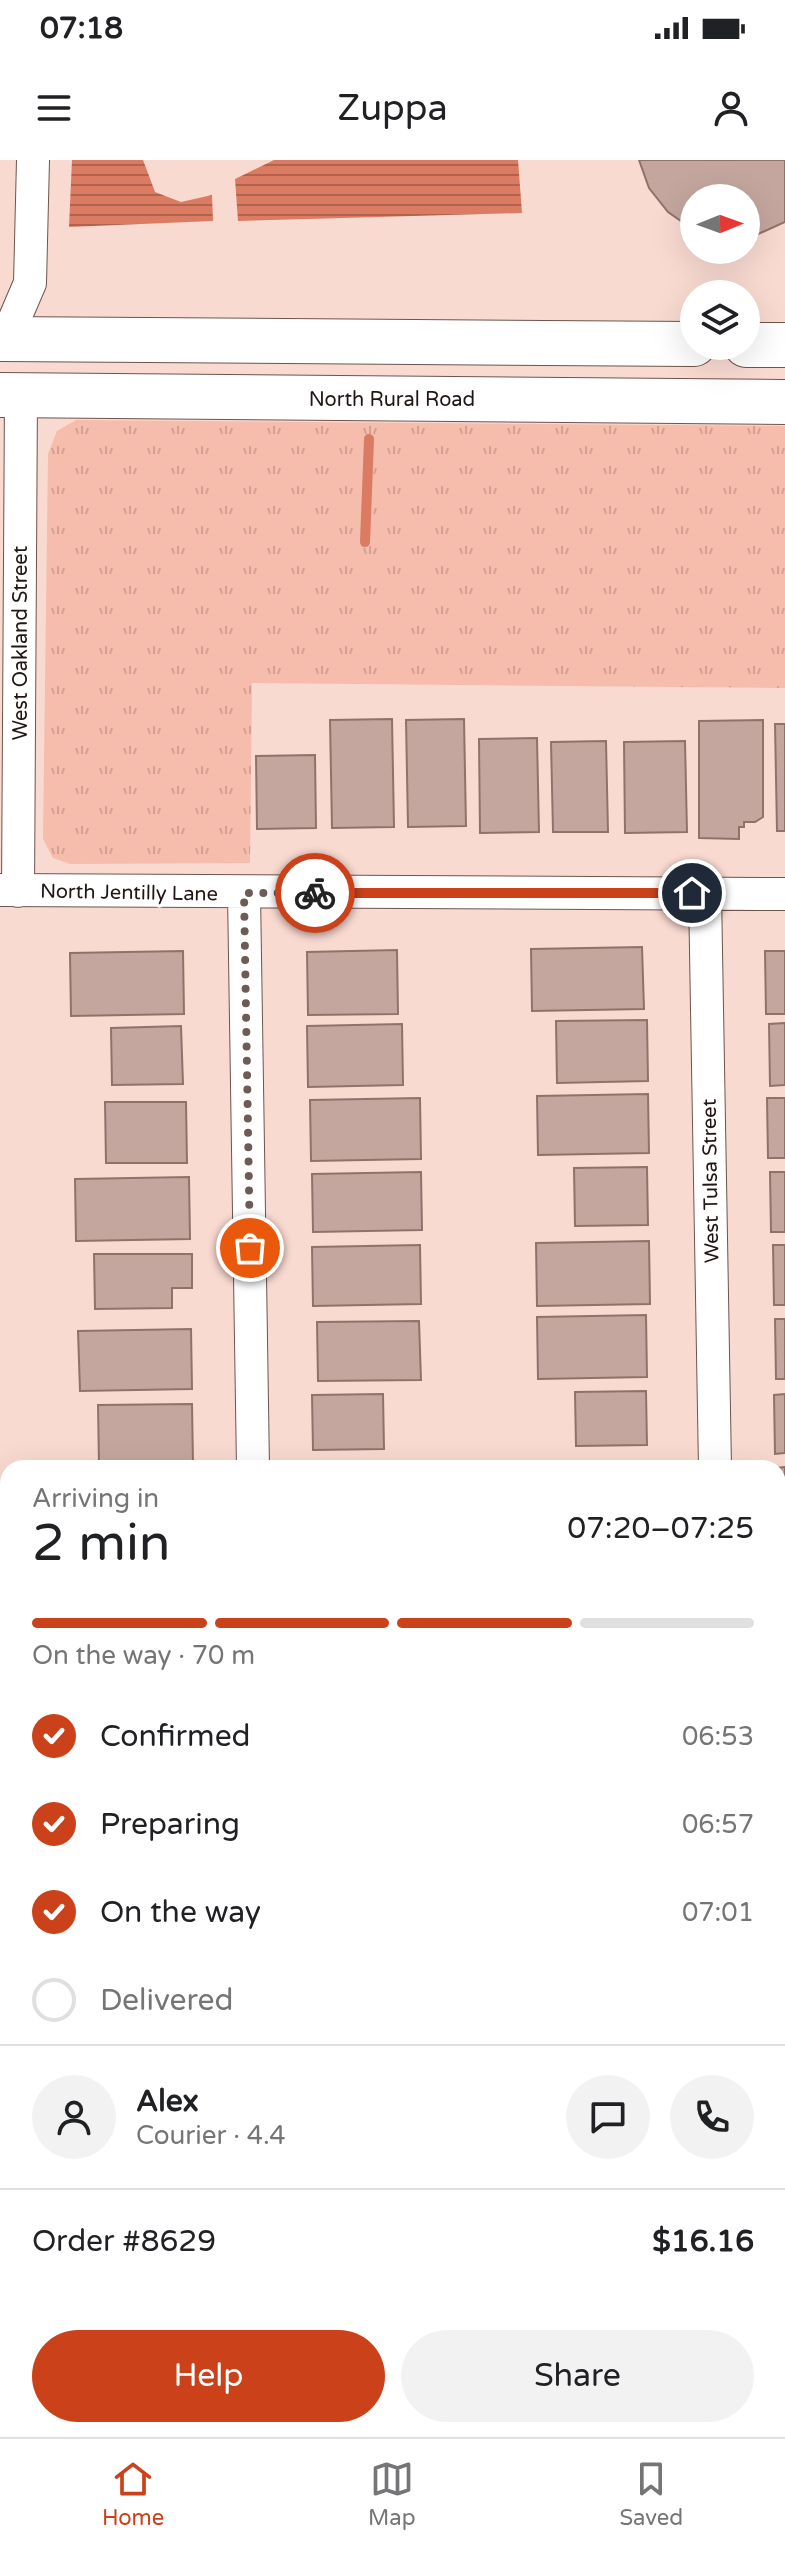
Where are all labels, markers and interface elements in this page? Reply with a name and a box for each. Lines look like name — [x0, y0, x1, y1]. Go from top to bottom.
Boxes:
text: 07:18 — [40, 10, 123, 47]
icon: menu — [32, 86, 76, 130]
icon: person — [709, 86, 753, 130]
text: Zuppa — [337, 87, 448, 130]
north arrow — [680, 184, 760, 264]
map controls — [680, 184, 760, 360]
button: layers — [680, 280, 760, 360]
street label: North Rural Road — [309, 388, 475, 412]
street label: West Oakland Street — [9, 545, 33, 740]
courier — [275, 853, 355, 933]
pin — [658, 859, 726, 927]
icon: bike — [293, 871, 337, 915]
icon: home — [670, 871, 714, 915]
street label: North Jentilly Lane — [40, 879, 218, 907]
street label: West Tulsa Street — [698, 1098, 724, 1263]
pin — [216, 1214, 284, 1282]
icon: bag — [228, 1226, 272, 1270]
text: Arriving in — [32, 1483, 159, 1514]
text: 07:20–07:25 — [567, 1510, 754, 1547]
text: 2 min — [32, 1512, 171, 1575]
text: On the way · 70 m — [32, 1640, 255, 1671]
icon: check — [32, 1714, 76, 1758]
text: Confirmed — [100, 1718, 251, 1755]
text: 06:53 — [682, 1721, 754, 1752]
icon: check — [32, 1802, 76, 1846]
text: Preparing — [100, 1806, 240, 1843]
text: 06:57 — [682, 1809, 754, 1840]
icon: check — [32, 1890, 76, 1934]
text: On the way — [100, 1894, 261, 1931]
text: 07:01 — [682, 1897, 754, 1928]
text: Delivered — [100, 1982, 234, 2019]
button: person — [32, 2075, 116, 2159]
button: chat — [566, 2075, 650, 2159]
button: phone — [670, 2075, 754, 2159]
text: Alex — [136, 2083, 199, 2120]
text: Courier · 4.4 — [136, 2120, 286, 2151]
text: Order #8629 — [32, 2223, 216, 2260]
text: $16.16 — [652, 2223, 754, 2260]
button: Help — [32, 2330, 385, 2422]
button: Share — [401, 2330, 754, 2422]
tab: Home — [102, 2457, 164, 2531]
tab: Map — [368, 2457, 416, 2531]
tab: Saved — [619, 2457, 683, 2531]

